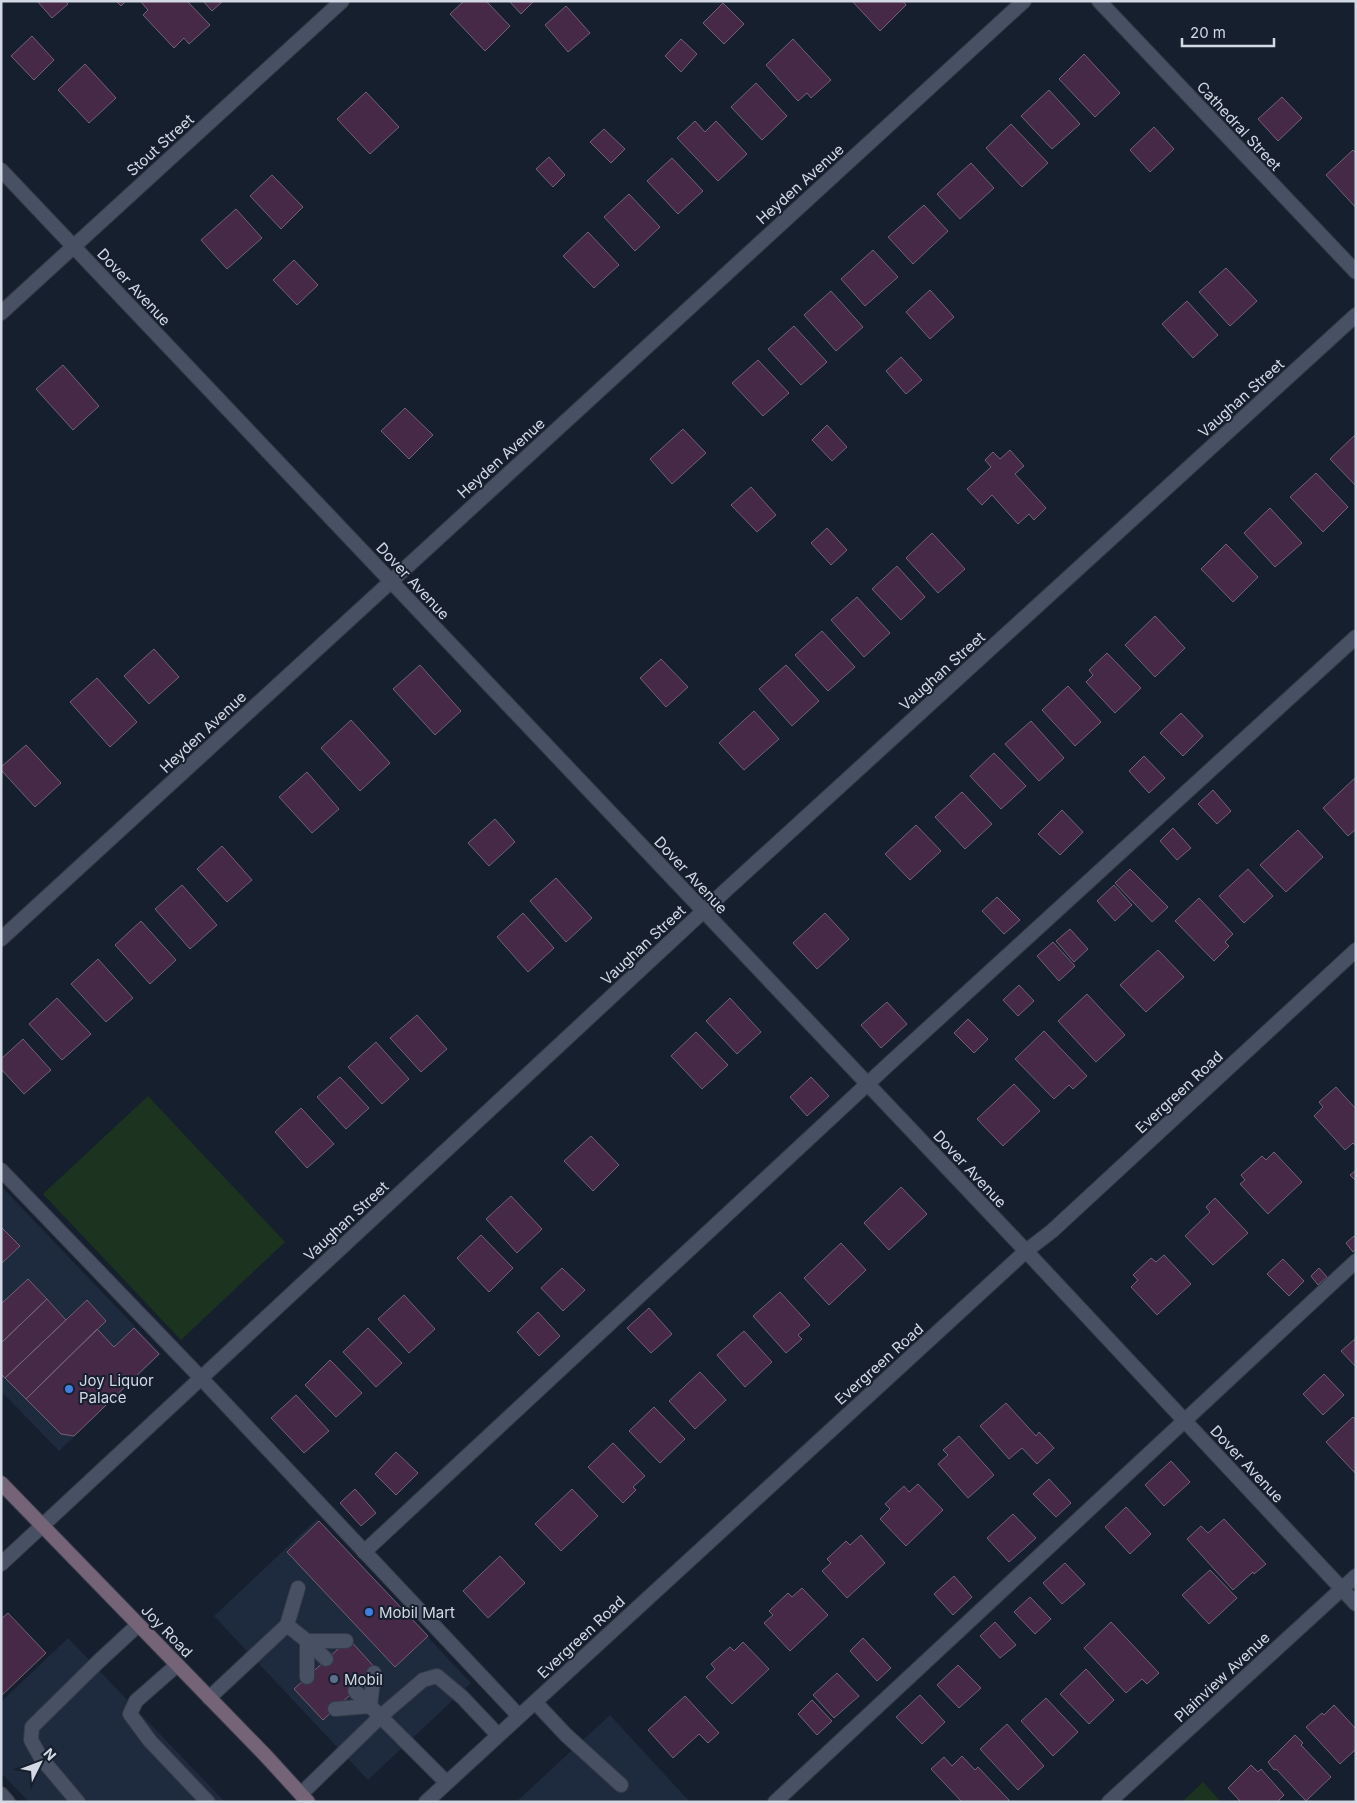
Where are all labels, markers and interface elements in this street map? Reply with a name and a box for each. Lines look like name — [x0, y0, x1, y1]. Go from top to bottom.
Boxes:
scale bar — [1182, 15, 1274, 47]
text: 20 m — [1190, 23, 1226, 42]
street label: Cathedral Street — [1193, 77, 1285, 175]
street label: Stout Street — [123, 110, 198, 180]
street label: Heyden Avenue — [752, 140, 848, 228]
street label: Dover Avenue — [93, 244, 175, 330]
street label: Vaughan Street — [1194, 354, 1288, 441]
street label: Heyden Avenue — [453, 414, 549, 502]
street label: Dover Avenue — [372, 538, 454, 624]
street label: Vaughan Street — [895, 627, 989, 714]
street label: Heyden Avenue — [156, 687, 250, 777]
street label: Dover Avenue — [650, 832, 732, 918]
street label: Vaughan Street — [597, 901, 689, 989]
street label: Evergreen Road — [1131, 1047, 1227, 1137]
street label: Dover Avenue — [929, 1126, 1011, 1212]
street label: Vaughan Street — [300, 1177, 392, 1265]
street label: Evergreen Road — [831, 1319, 927, 1409]
place label: Joy Liquor Palace — [79, 1371, 154, 1407]
marker: Joy Liquor Palace — [63, 1383, 75, 1395]
street label: Dover Avenue — [1206, 1421, 1288, 1507]
street label: Evergreen Road — [533, 1592, 629, 1682]
street label: Joy Road — [137, 1601, 197, 1661]
place label: Mobil Mart — [379, 1603, 455, 1622]
marker: Mobil Mart — [363, 1606, 375, 1618]
street label: Plainview Avenue — [1170, 1628, 1274, 1726]
place label: Mobil — [344, 1670, 383, 1689]
marker: Mobil — [328, 1673, 340, 1685]
north arrow — [15, 1738, 65, 1788]
text: N — [40, 1744, 60, 1764]

